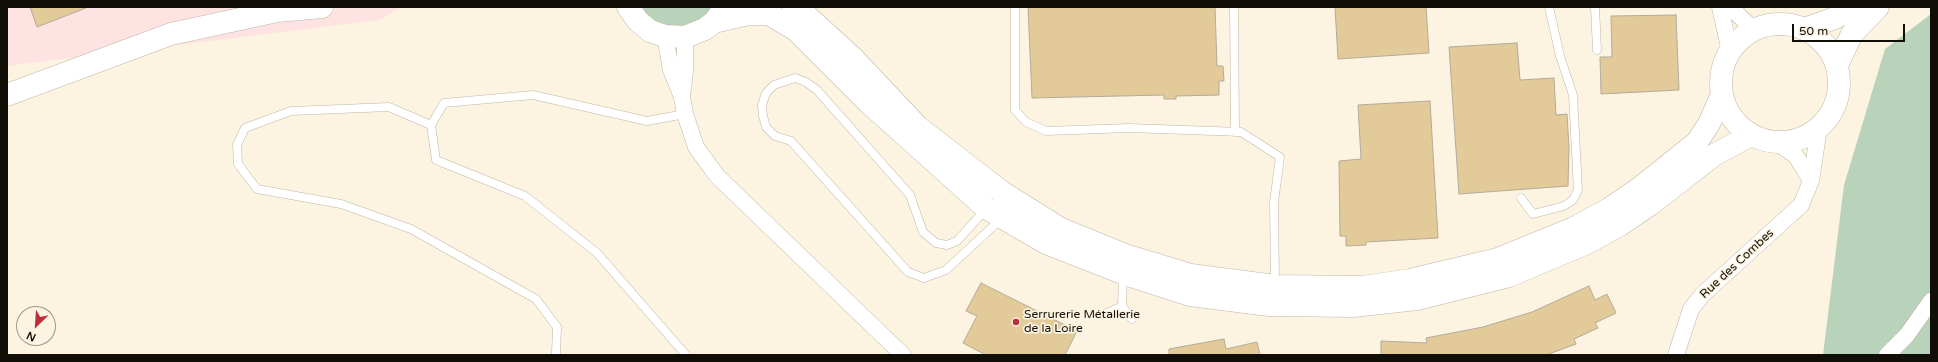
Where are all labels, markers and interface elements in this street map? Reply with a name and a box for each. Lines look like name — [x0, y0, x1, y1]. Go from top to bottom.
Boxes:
scale bar — [1794, 16, 1907, 42]
text: 50 m — [1799, 24, 1828, 38]
street label: Rue des Combes — [1697, 226, 1777, 302]
north arrow — [16, 306, 56, 346]
place label: Serrurerie Métallerie de la Loire — [1024, 308, 1140, 336]
marker: Serrurerie Métallerie de la Loire — [1011, 317, 1021, 327]
text: N — [24, 329, 38, 344]

